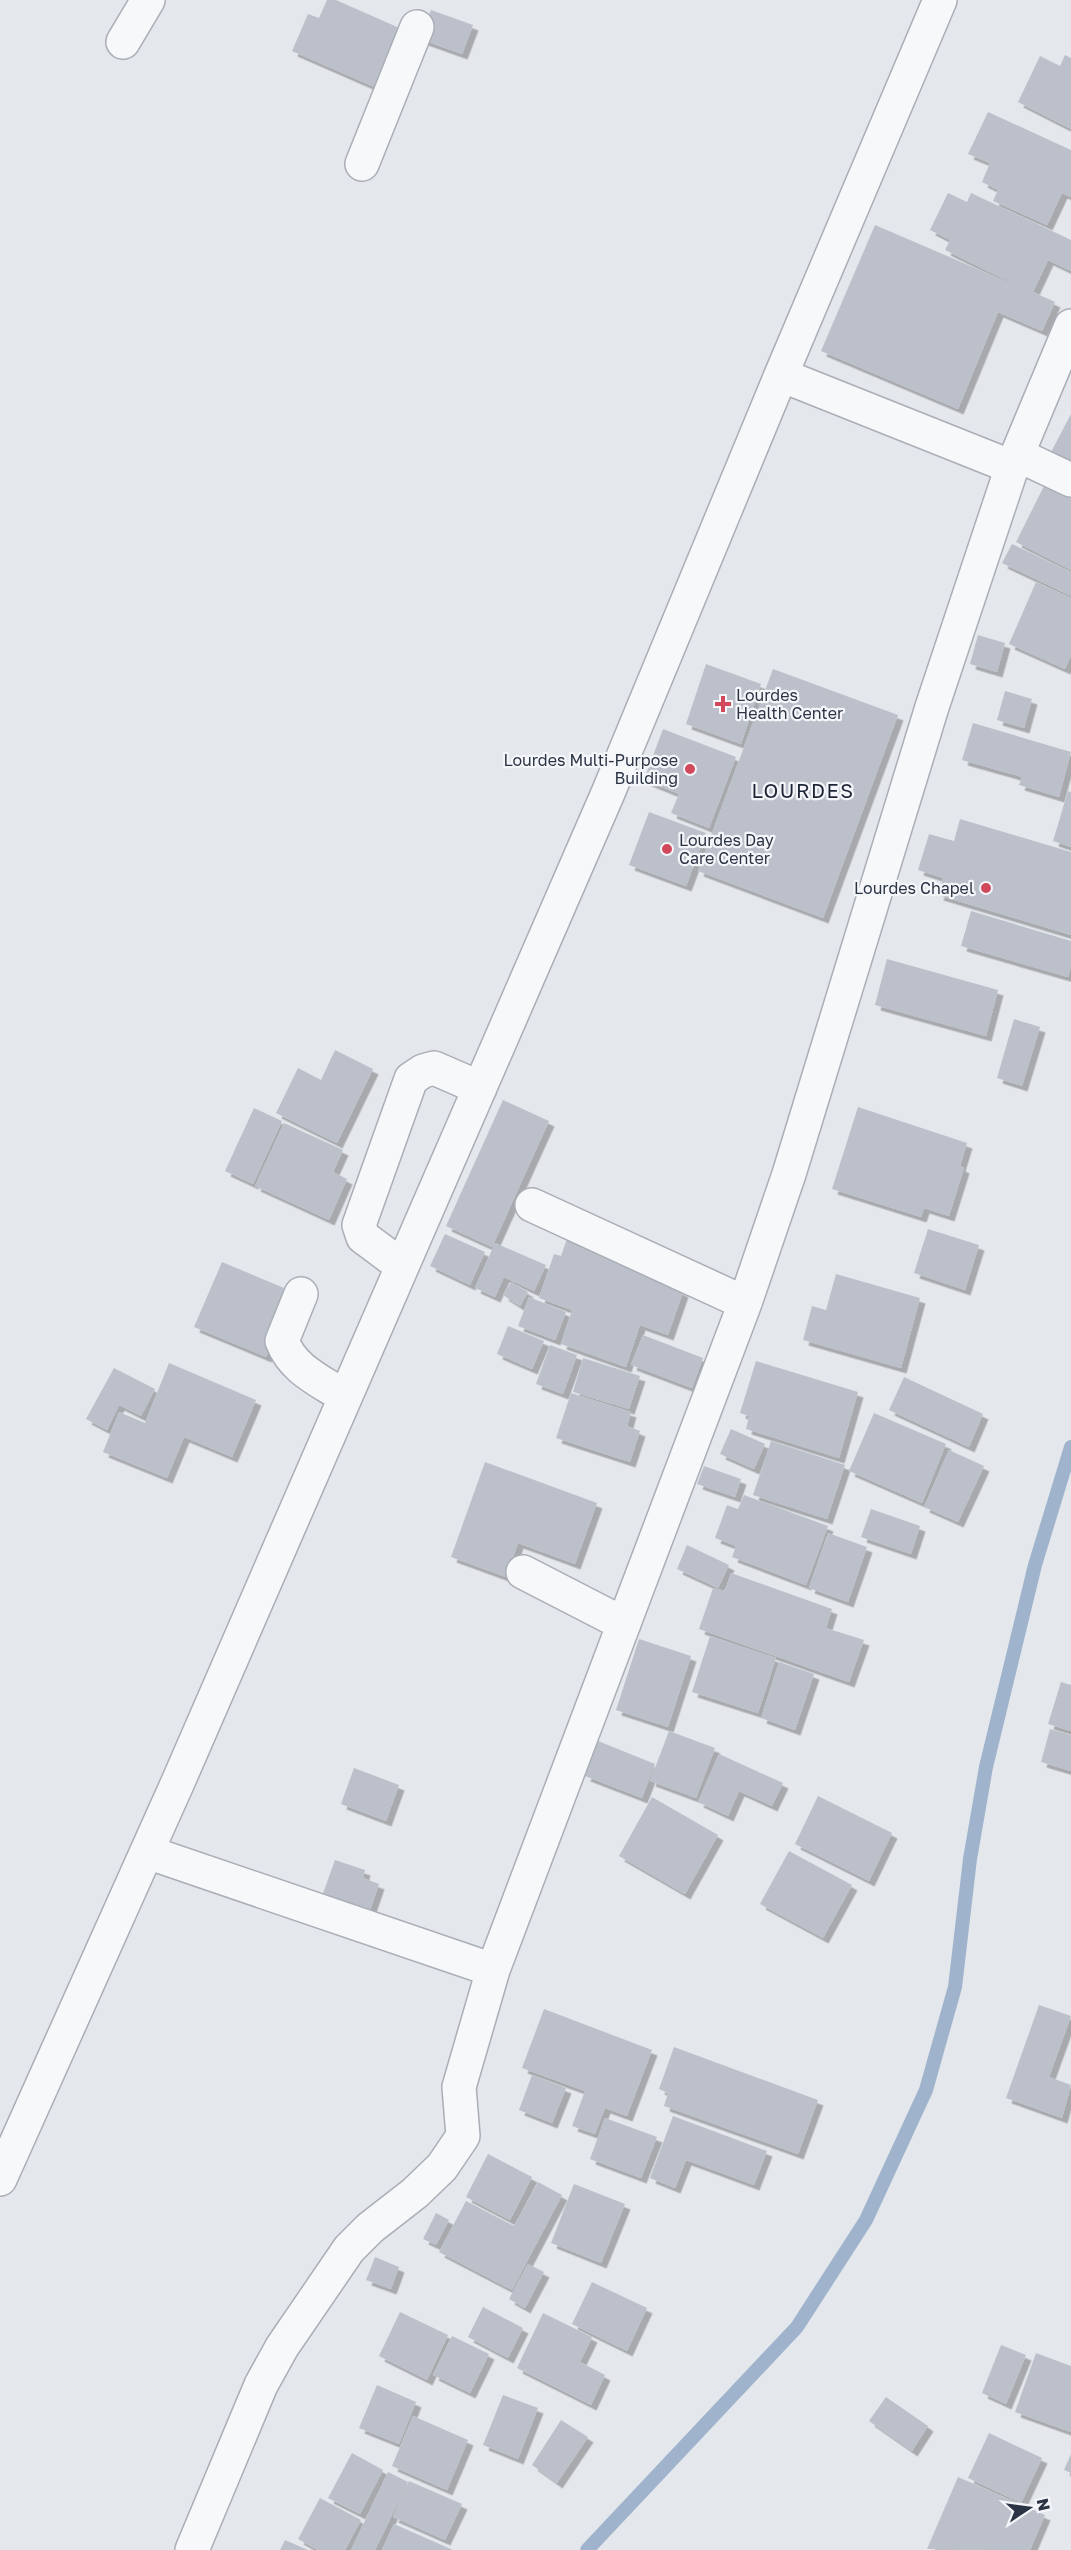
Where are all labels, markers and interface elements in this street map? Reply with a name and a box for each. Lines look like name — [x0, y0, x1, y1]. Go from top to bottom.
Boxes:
place label: Lourdes Health Center — [736, 685, 843, 723]
marker: Lourdes Health Center — [714, 695, 732, 713]
place label: Lourdes Multi-Purpose Building — [503, 750, 678, 788]
marker: Lourdes Multi-Purpose Building — [683, 762, 697, 776]
district label: LOURDES — [751, 778, 855, 802]
place label: Lourdes Day Care Center — [679, 830, 774, 868]
marker: Lourdes Day Care Center — [660, 842, 674, 856]
place label: Lourdes Chapel — [854, 878, 974, 898]
marker: Lourdes Chapel — [979, 881, 993, 895]
north arrow — [999, 2478, 1059, 2538]
text: N — [1033, 2496, 1055, 2513]

